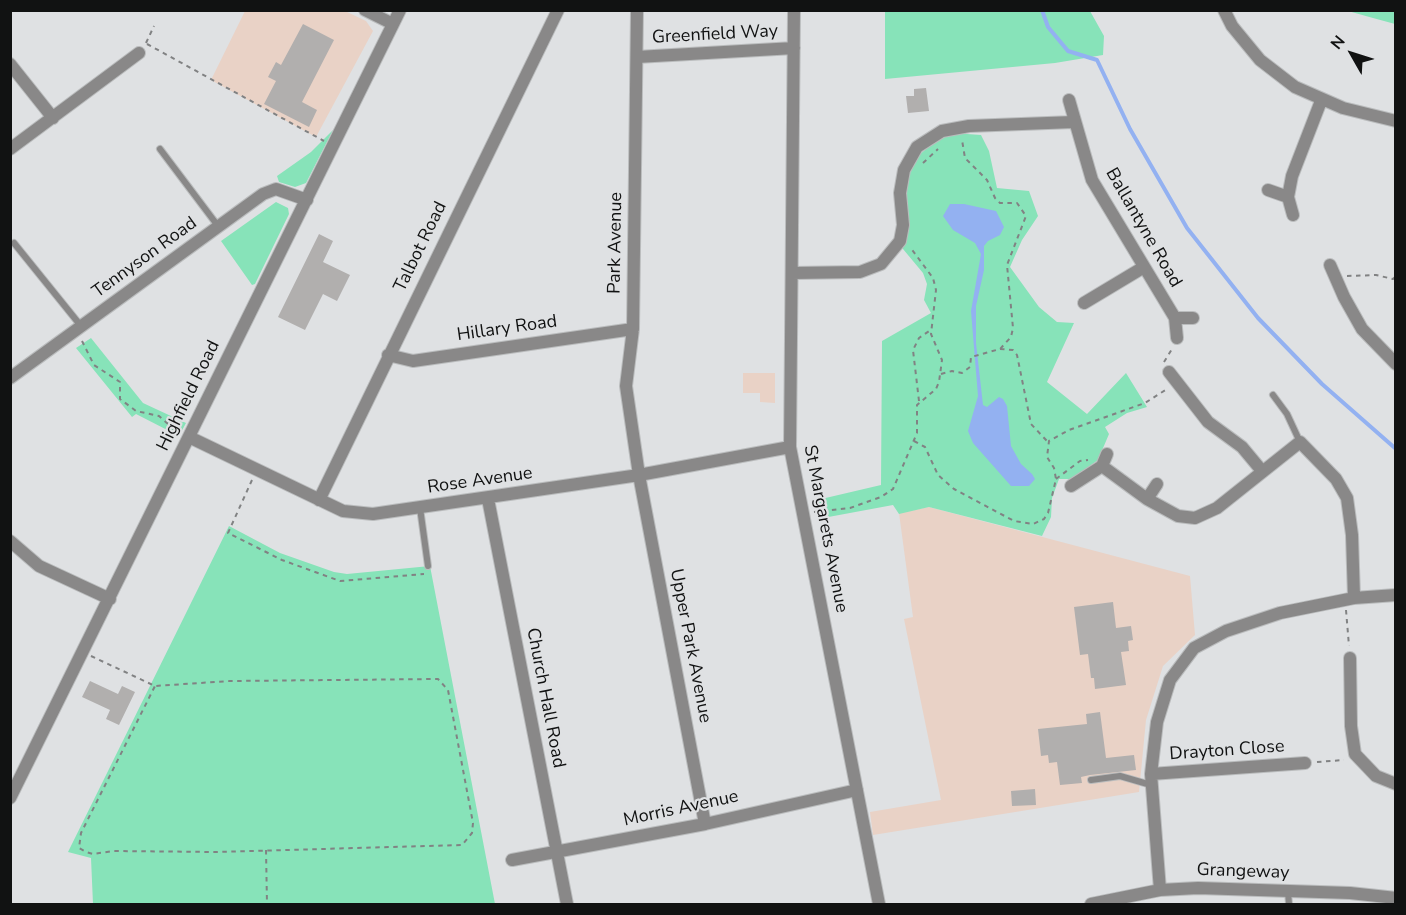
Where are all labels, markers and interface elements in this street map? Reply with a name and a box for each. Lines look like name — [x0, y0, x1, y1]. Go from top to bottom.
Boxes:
street label: Greenfield Way — [651, 21, 779, 49]
north arrow — [1322, 24, 1382, 84]
text: N — [1326, 31, 1350, 54]
street label: Ballantyne Road — [1100, 165, 1186, 291]
street label: Park Avenue — [604, 192, 628, 294]
street label: Talbot Road — [390, 198, 452, 296]
street label: Tennyson Road — [89, 213, 201, 303]
street label: Hillary Road — [456, 311, 558, 347]
street label: Highfield Road — [153, 337, 225, 455]
street label: St Margarets Avenue — [798, 443, 852, 615]
street label: Rose Avenue — [426, 463, 534, 499]
street label: Upper Park Avenue — [664, 567, 716, 725]
street label: Church Hall Road — [521, 626, 569, 770]
street label: Drayton Close — [1169, 736, 1285, 766]
street label: Morris Avenue — [622, 786, 740, 832]
street label: Grangeway — [1196, 860, 1290, 884]

